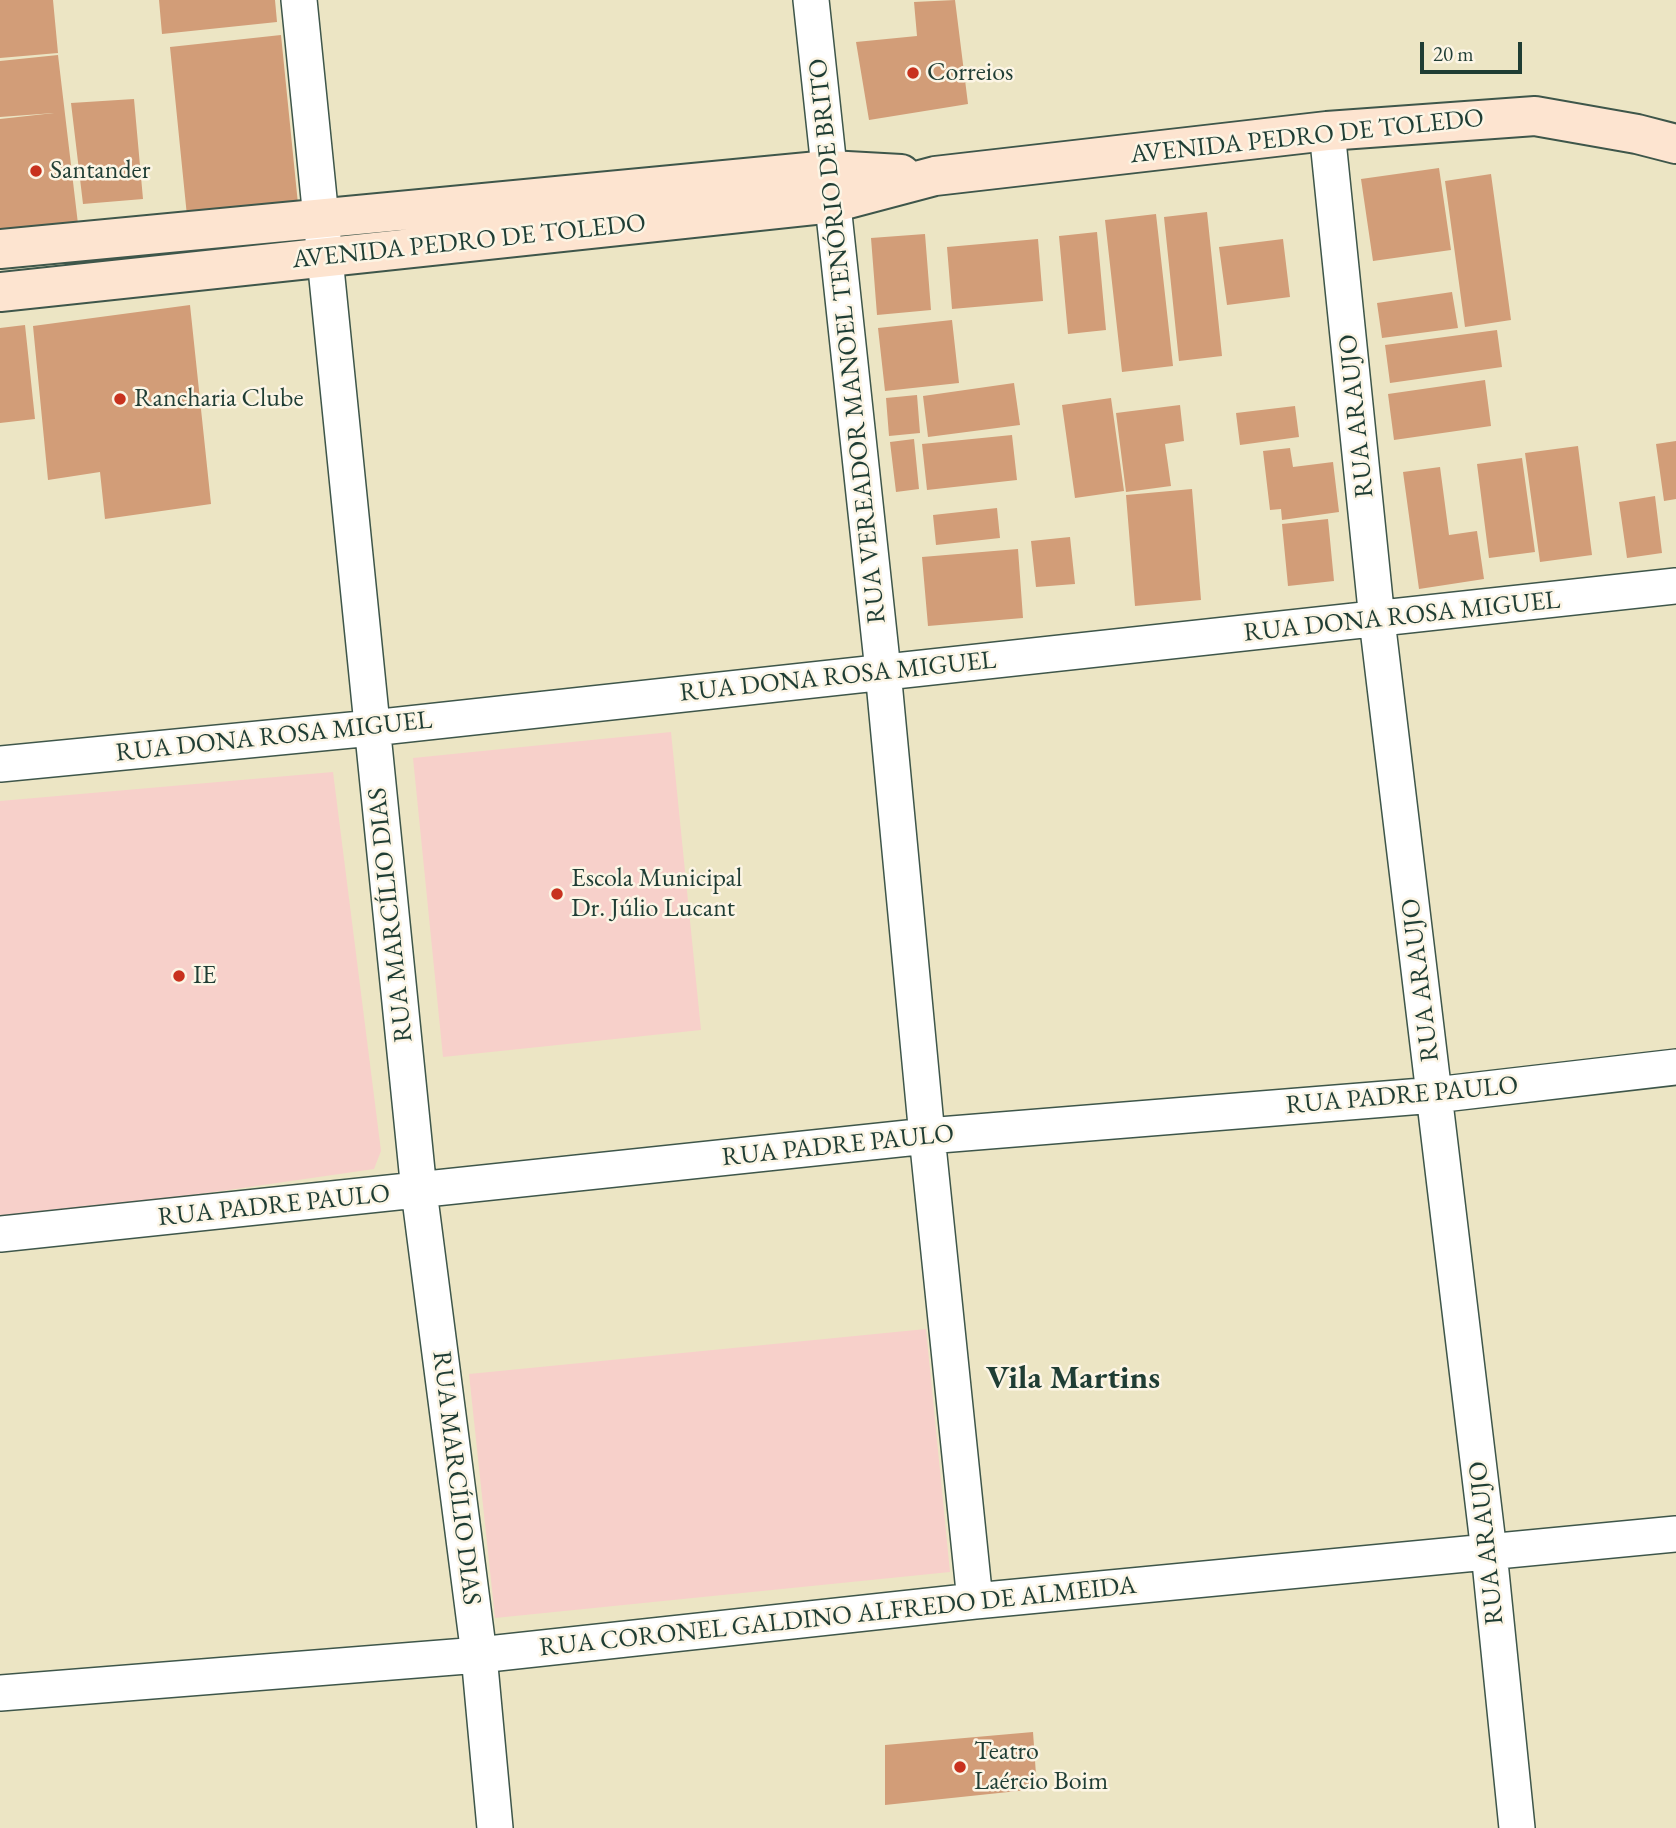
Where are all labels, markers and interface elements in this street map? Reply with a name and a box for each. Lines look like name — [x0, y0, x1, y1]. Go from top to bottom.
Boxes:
scale bar — [1424, 28, 1526, 72]
text: 20 m — [1433, 40, 1474, 67]
street label: RUA VEREADOR MANOEL TENÓRIO DE BRITO — [803, 57, 893, 625]
place label: Correios — [927, 57, 1013, 89]
marker: Correios — [905, 65, 921, 81]
street label: AVENIDA PEDRO DE TOLEDO — [1129, 103, 1485, 171]
place label: Santander — [50, 155, 150, 187]
marker: Santander — [28, 163, 44, 179]
street label: AVENIDA PEDRO DE TOLEDO — [291, 208, 647, 276]
street label: RUA ARAUJO — [1333, 333, 1381, 499]
place label: Rancharia Clube — [134, 383, 304, 415]
marker: Rancharia Clube — [112, 391, 128, 407]
street label: RUA DONA ROSA MIGUEL — [1242, 585, 1562, 649]
street label: RUA DONA ROSA MIGUEL — [678, 645, 998, 709]
street label: RUA DONA ROSA MIGUEL — [114, 705, 434, 769]
street label: RUA MARCÍLIO DIAS — [362, 786, 420, 1044]
place label: Escola Municipal Dr. Júlio Lucant — [571, 863, 742, 924]
marker: Escola Municipal Dr. Júlio Lucant — [549, 886, 565, 902]
street label: RUA ARAUJO — [1396, 897, 1446, 1063]
place label: IE — [193, 960, 217, 992]
marker: IE — [171, 968, 187, 984]
street label: RUA PADRE PAULO — [1285, 1070, 1519, 1122]
street label: RUA PADRE PAULO — [720, 1118, 956, 1174]
street label: RUA PADRE PAULO — [156, 1178, 392, 1234]
street label: RUA MARCÍLIO DIAS — [425, 1349, 487, 1607]
district label: Vila Martins — [986, 1359, 1160, 1399]
street label: RUA ARAUJO — [1463, 1460, 1511, 1626]
street label: RUA CORONEL GALDINO ALFREDO DE ALMEIDA — [538, 1570, 1138, 1664]
place label: Teatro Laércio Boim — [974, 1736, 1108, 1798]
marker: Teatro Laércio Boim — [952, 1759, 968, 1775]

